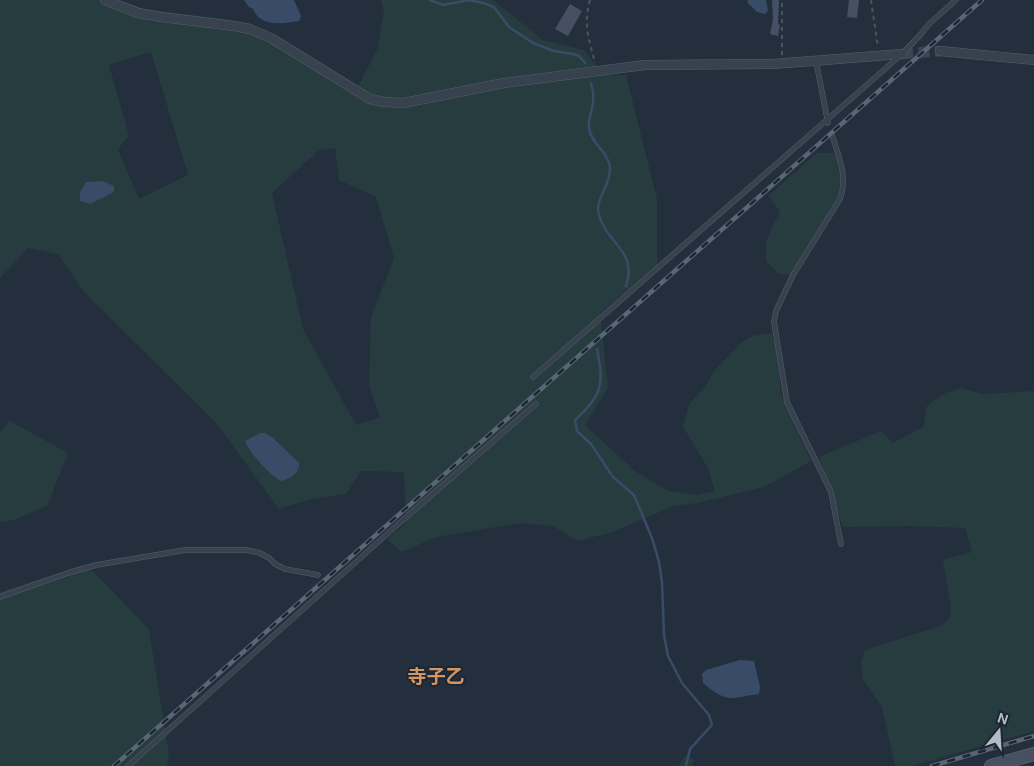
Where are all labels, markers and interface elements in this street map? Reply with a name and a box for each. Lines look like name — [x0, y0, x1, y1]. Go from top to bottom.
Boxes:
district label: 寺子乙 — [407, 664, 465, 689]
north arrow — [974, 706, 1024, 756]
text: N — [995, 708, 1011, 729]

